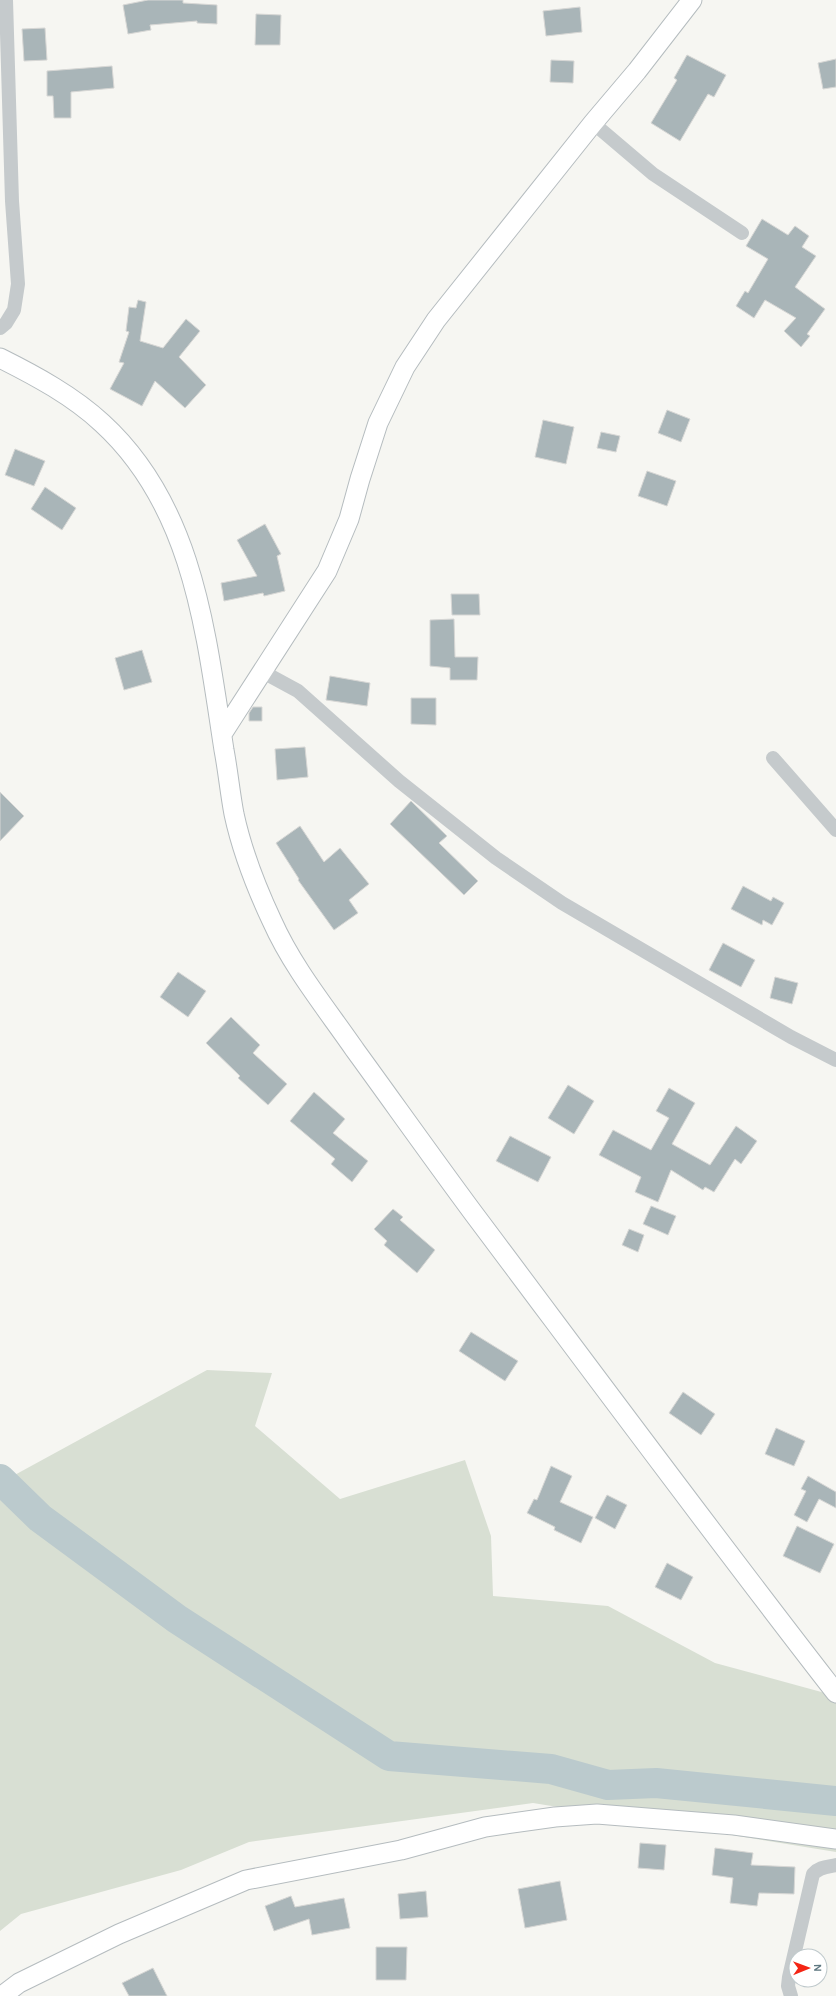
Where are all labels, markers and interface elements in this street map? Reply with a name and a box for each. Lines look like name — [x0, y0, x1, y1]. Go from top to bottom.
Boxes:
north arrow — [788, 1948, 828, 1988]
text: N — [811, 1964, 824, 1972]

